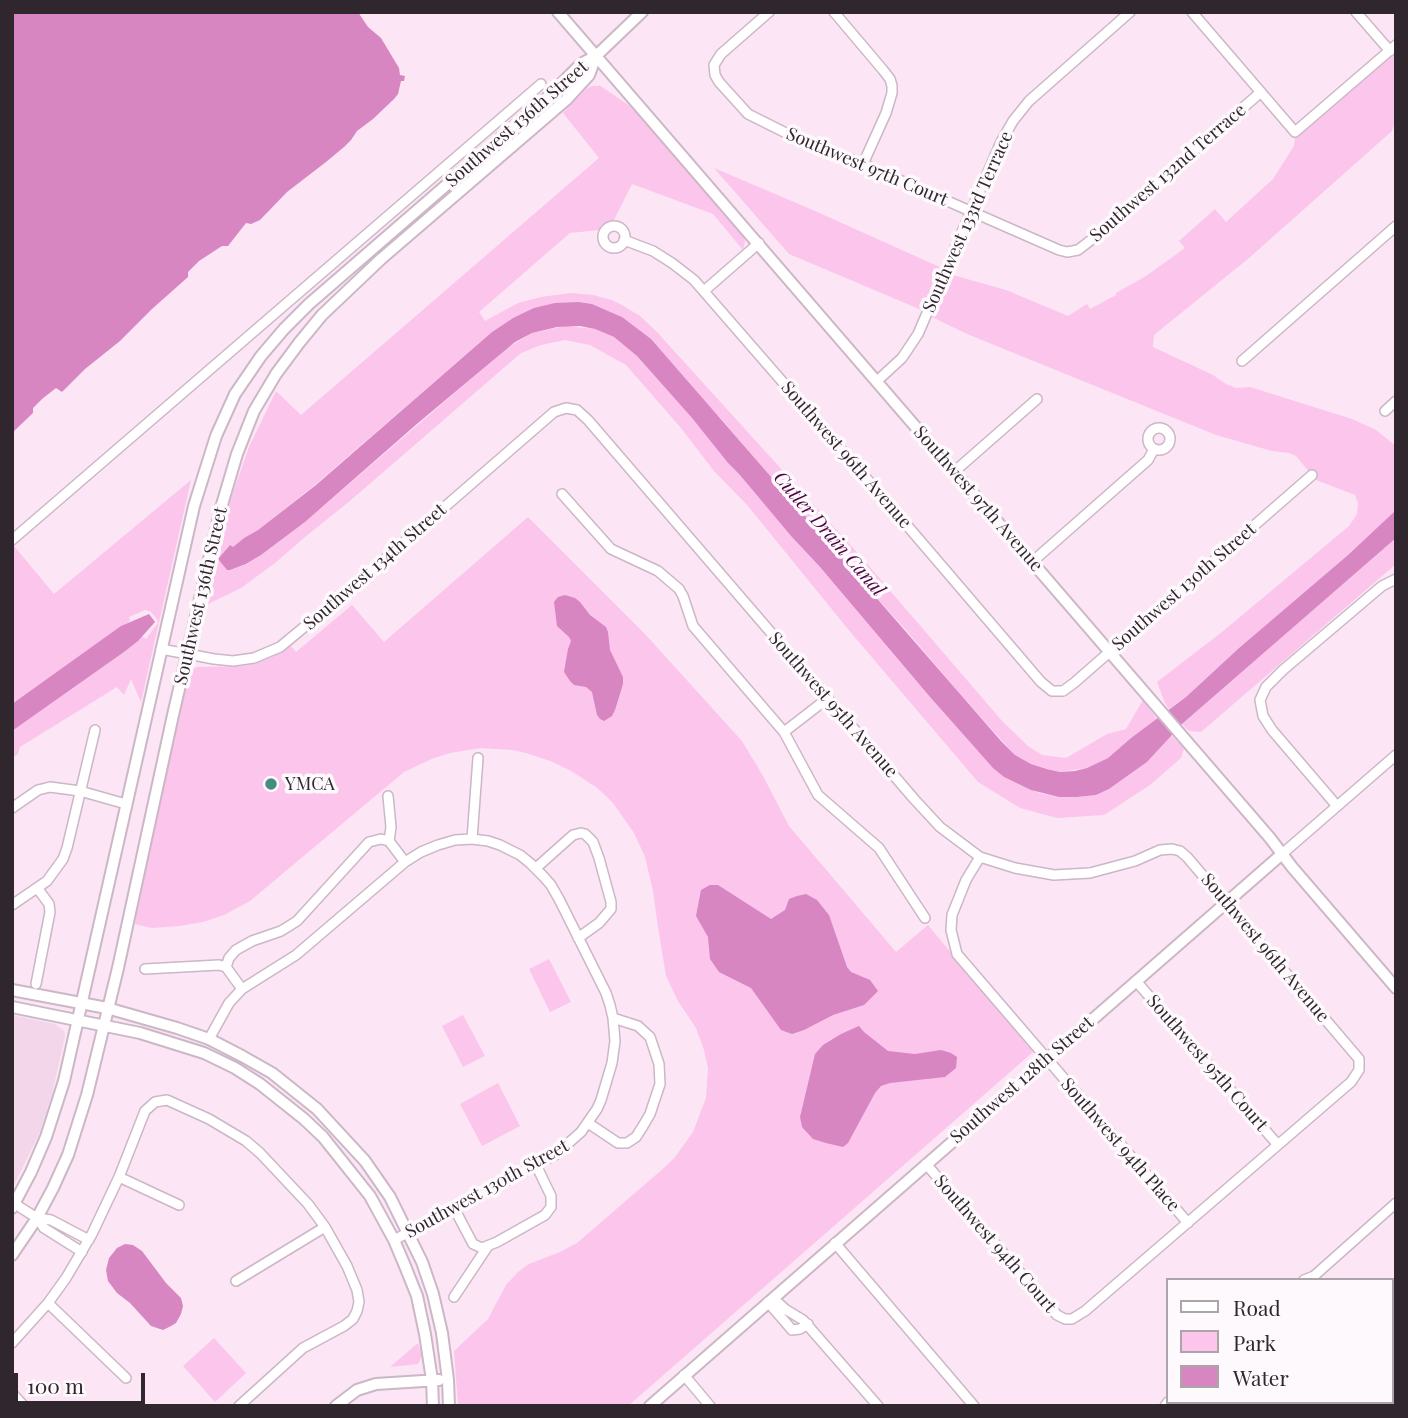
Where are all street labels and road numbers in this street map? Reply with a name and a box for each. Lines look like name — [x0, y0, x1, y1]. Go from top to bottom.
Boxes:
street label: Southwest 136th Street — [441, 56, 593, 192]
street label: Southwest 132nd Terrace — [1086, 99, 1250, 247]
street label: Southwest 97th Court — [783, 123, 951, 211]
street label: Southwest 133rd Terrace — [918, 128, 1018, 316]
street label: Southwest 96th Avenue — [776, 377, 916, 533]
street label: Southwest 97th Avenue — [909, 422, 1047, 576]
street label: Southwest 134th Street — [299, 499, 451, 635]
street label: Southwest 136th Street — [170, 505, 232, 687]
street label: Southwest 130th Street — [1108, 519, 1260, 655]
street label: Southwest 95th Avenue — [764, 628, 902, 782]
street label: Southwest 96th Avenue — [1196, 869, 1334, 1027]
street label: Southwest 95th Court — [1142, 990, 1272, 1136]
street label: Southwest 128th Street — [946, 1012, 1098, 1148]
street label: Southwest 94th Place — [1056, 1074, 1184, 1216]
street label: Southwest 130th Street — [401, 1135, 573, 1243]
street label: Southwest 94th Court — [929, 1171, 1061, 1317]

